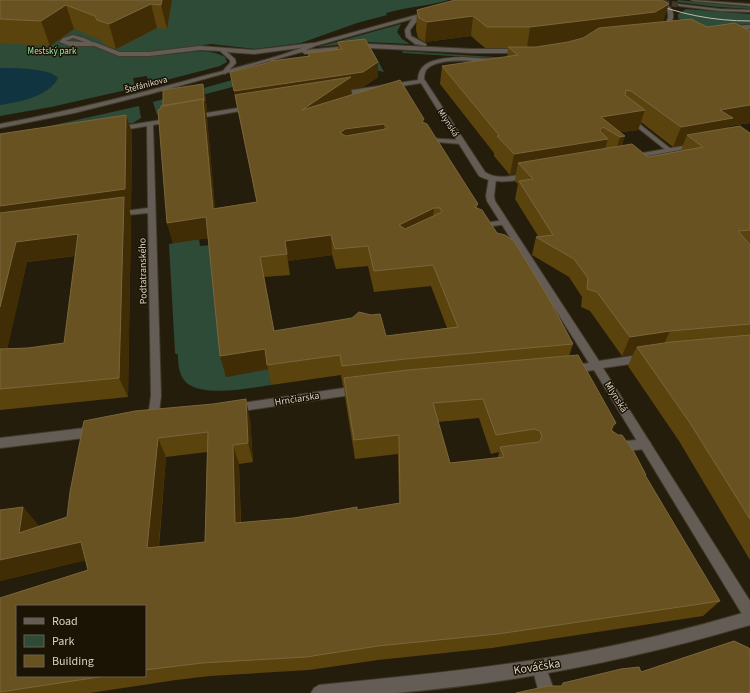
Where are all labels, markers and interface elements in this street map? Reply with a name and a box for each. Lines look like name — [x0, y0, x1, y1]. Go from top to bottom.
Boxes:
park label: Mestský park — [28, 45, 77, 58]
street label: Štefánikova — [123, 73, 169, 97]
street label: Mlynská — [434, 107, 462, 139]
street label: Podtatranského — [135, 238, 151, 304]
street label: Mlynská — [601, 379, 631, 415]
street label: Hrnčiarska — [274, 389, 320, 409]
legend — [16, 605, 146, 677]
text: Road — [52, 613, 78, 630]
text: Park — [52, 633, 74, 650]
text: Building — [52, 653, 94, 670]
street label: Kováčska — [512, 655, 562, 679]

